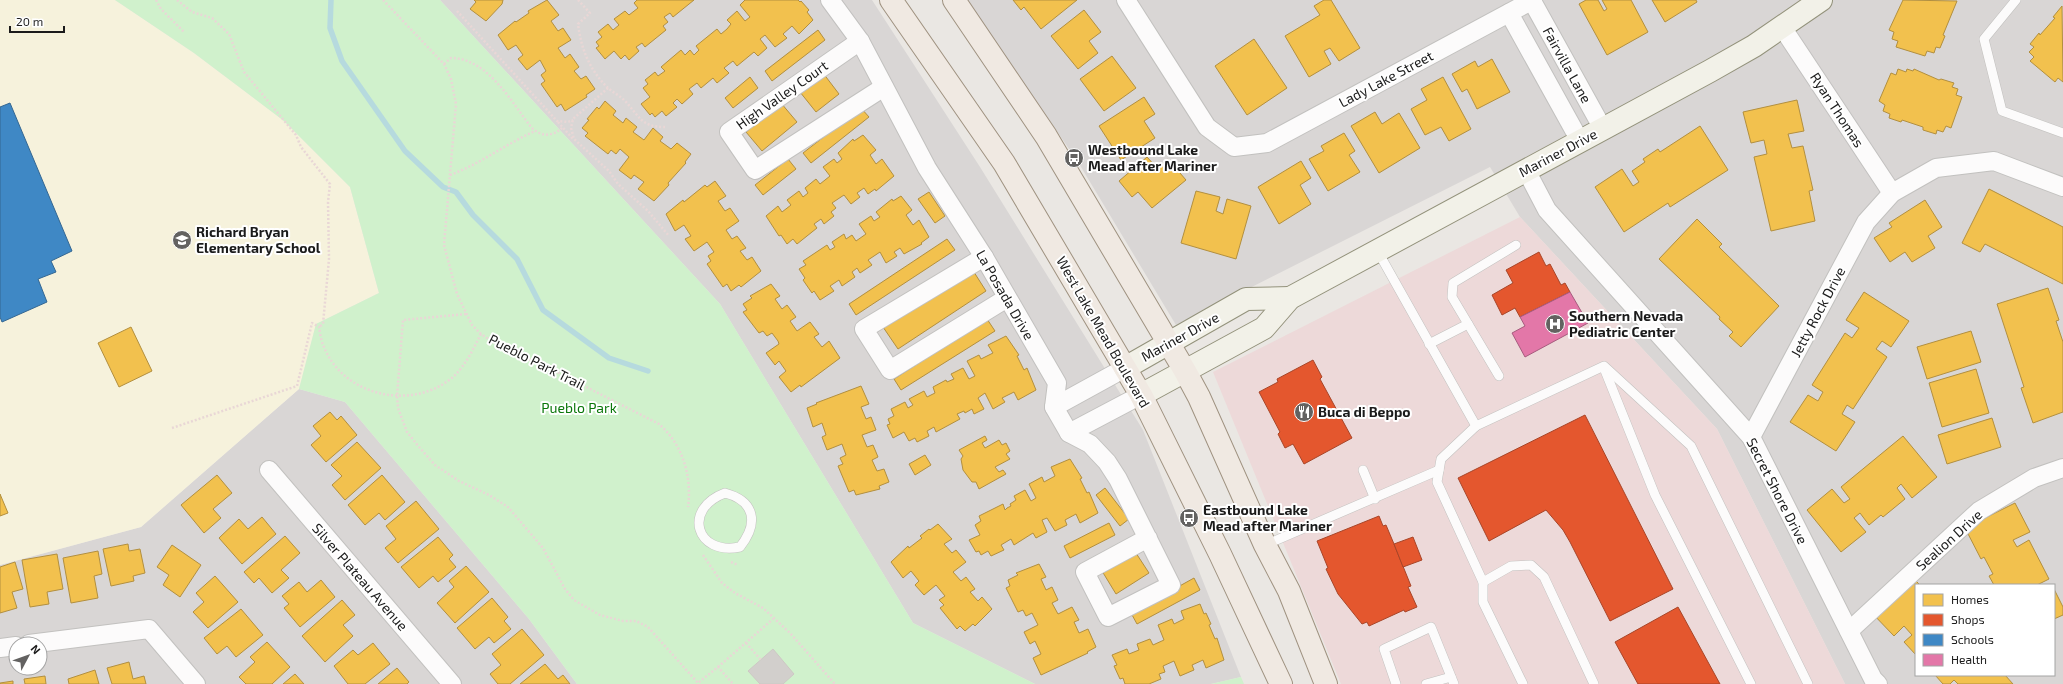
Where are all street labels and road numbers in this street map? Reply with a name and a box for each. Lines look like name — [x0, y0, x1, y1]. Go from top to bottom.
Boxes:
street label: Fairvilla Lane — [1540, 24, 1595, 106]
street label: Lady Lake Street — [1336, 47, 1436, 111]
street label: High Valley Court — [733, 57, 831, 133]
street label: Ryan Thomas — [1807, 69, 1868, 150]
street label: Mariner Drive — [1516, 125, 1600, 180]
street label: La Posada Drive — [973, 247, 1038, 343]
street label: West Lake Mead Boulevard — [1053, 253, 1154, 410]
street label: Jetty Rock Drive — [1787, 264, 1849, 360]
street label: Mariner Drive — [1138, 308, 1222, 365]
street label: Pueblo Park Trail — [486, 330, 589, 394]
street label: Secret Shore Drive — [1743, 435, 1812, 547]
street label: Sealion Drive — [1912, 505, 1985, 574]
street label: Silver Plateau Avenue — [309, 519, 412, 634]

